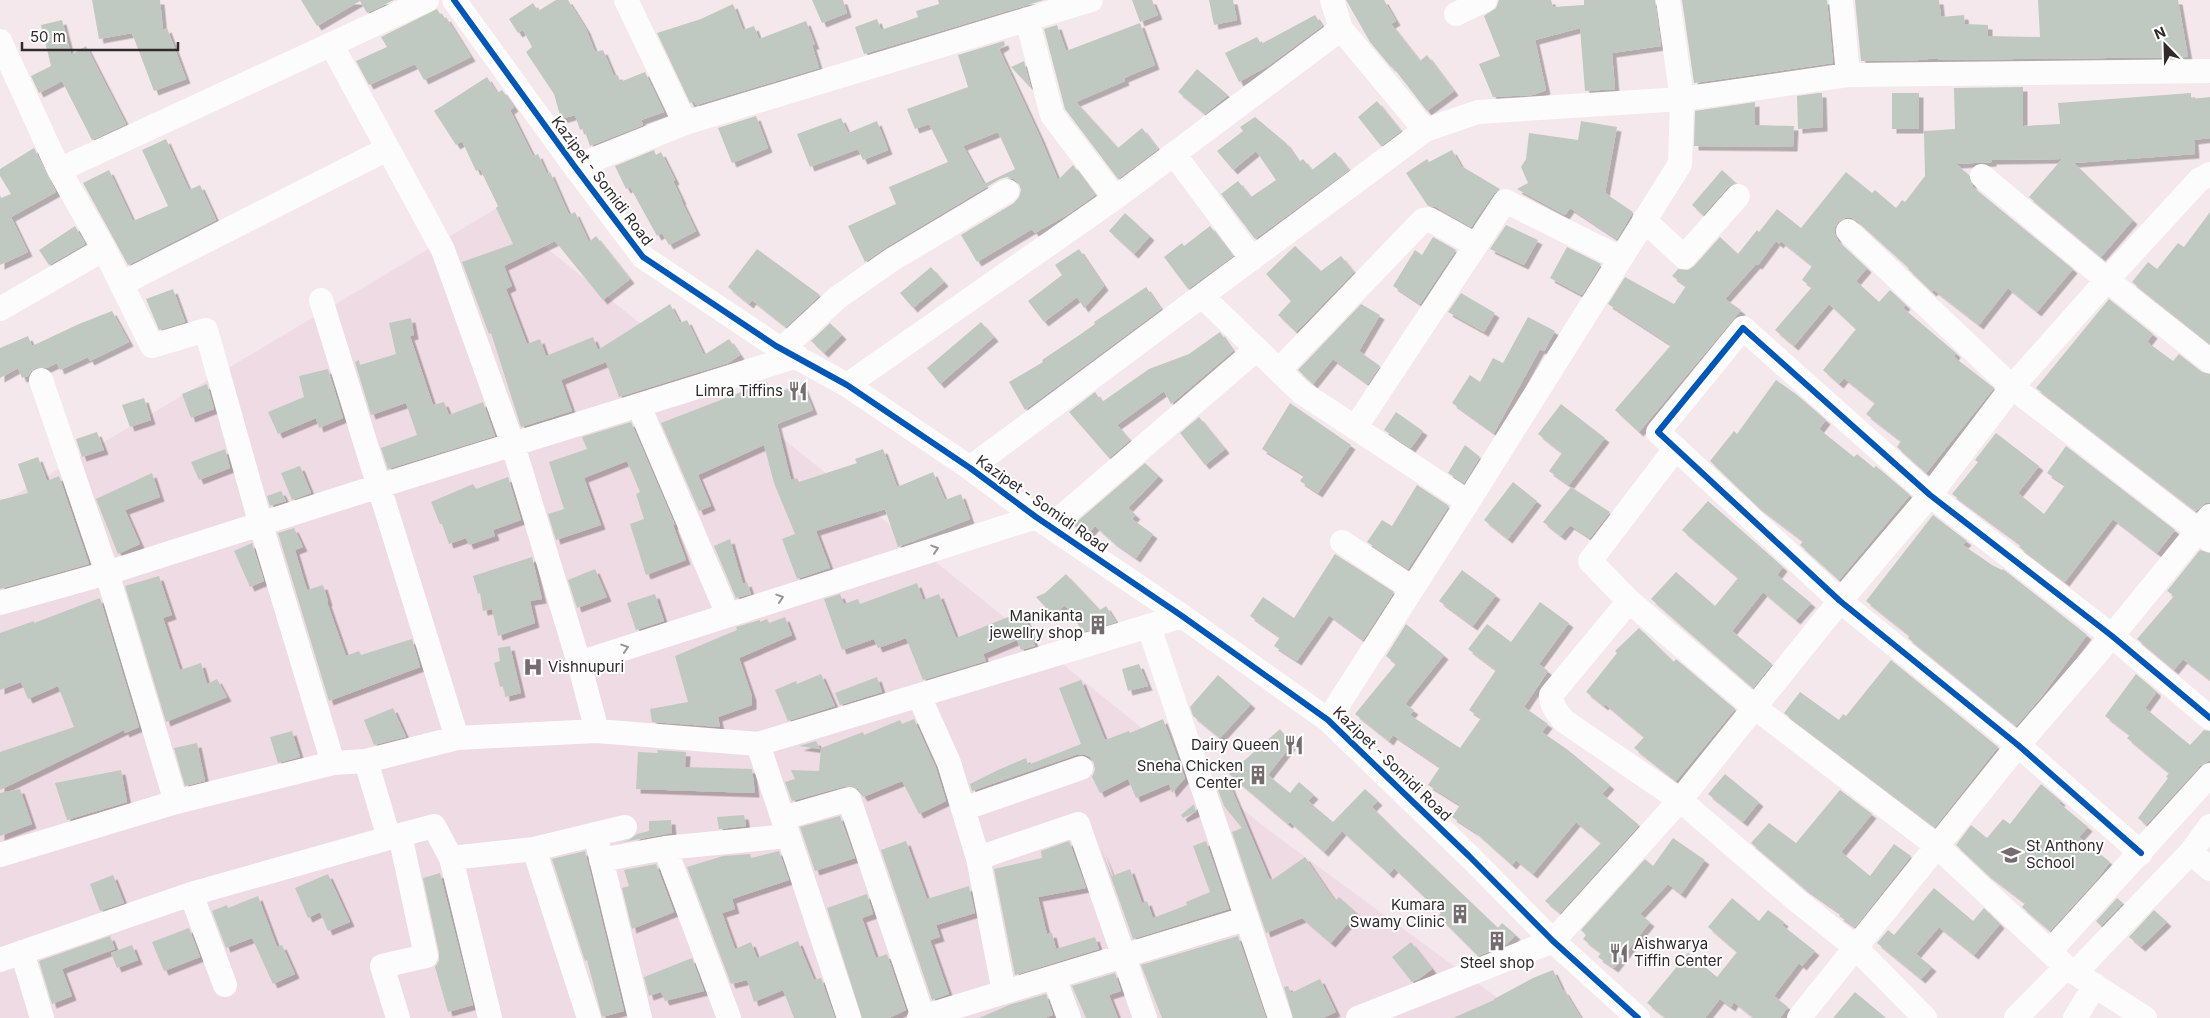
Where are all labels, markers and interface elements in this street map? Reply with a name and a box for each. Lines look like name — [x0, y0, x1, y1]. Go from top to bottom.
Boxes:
scale bar — [22, 20, 179, 52]
north arrow — [2140, 20, 2190, 70]
text: N — [2151, 23, 2168, 42]
text: 50 m — [30, 27, 66, 46]
street label: Kazipet - Somidi Road — [548, 112, 657, 249]
restaurant icon: Limra Tiffins — [787, 380, 809, 402]
place label: Limra Tiffins — [695, 381, 783, 400]
street label: Kazipet - Somidi Road — [972, 451, 1112, 556]
one-way arrow — [930, 545, 939, 555]
one-way arrow — [776, 594, 784, 604]
place label: Manikanta jewellry shop — [988, 606, 1083, 642]
building icon: Manikanta jewellry shop — [1087, 614, 1109, 636]
one-way arrow — [621, 644, 629, 654]
hospital icon: Vishnupuri — [522, 656, 544, 678]
place label: Vishnupuri — [548, 657, 624, 676]
street label: Kazipet - Somidi Road — [1329, 702, 1455, 825]
restaurant icon: Dairy Queen — [1283, 734, 1305, 756]
place label: Dairy Queen — [1191, 735, 1279, 754]
place label: Sneha Chicken Center — [1137, 756, 1243, 792]
building icon: Sneha Chicken Center — [1247, 764, 1269, 786]
place label: St Anthony School — [2026, 836, 2104, 872]
school or university icon: St Anthony School — [2000, 844, 2022, 866]
place label: Kumara Swamy Clinic — [1350, 895, 1445, 931]
building icon: Kumara Swamy Clinic — [1449, 903, 1471, 925]
building icon: Steel shop — [1486, 930, 1508, 952]
place label: Aishwarya Tiffin Center — [1634, 934, 1723, 970]
restaurant icon: Aishwarya Tiffin Center — [1608, 942, 1630, 964]
place label: Steel shop — [1460, 953, 1534, 972]

